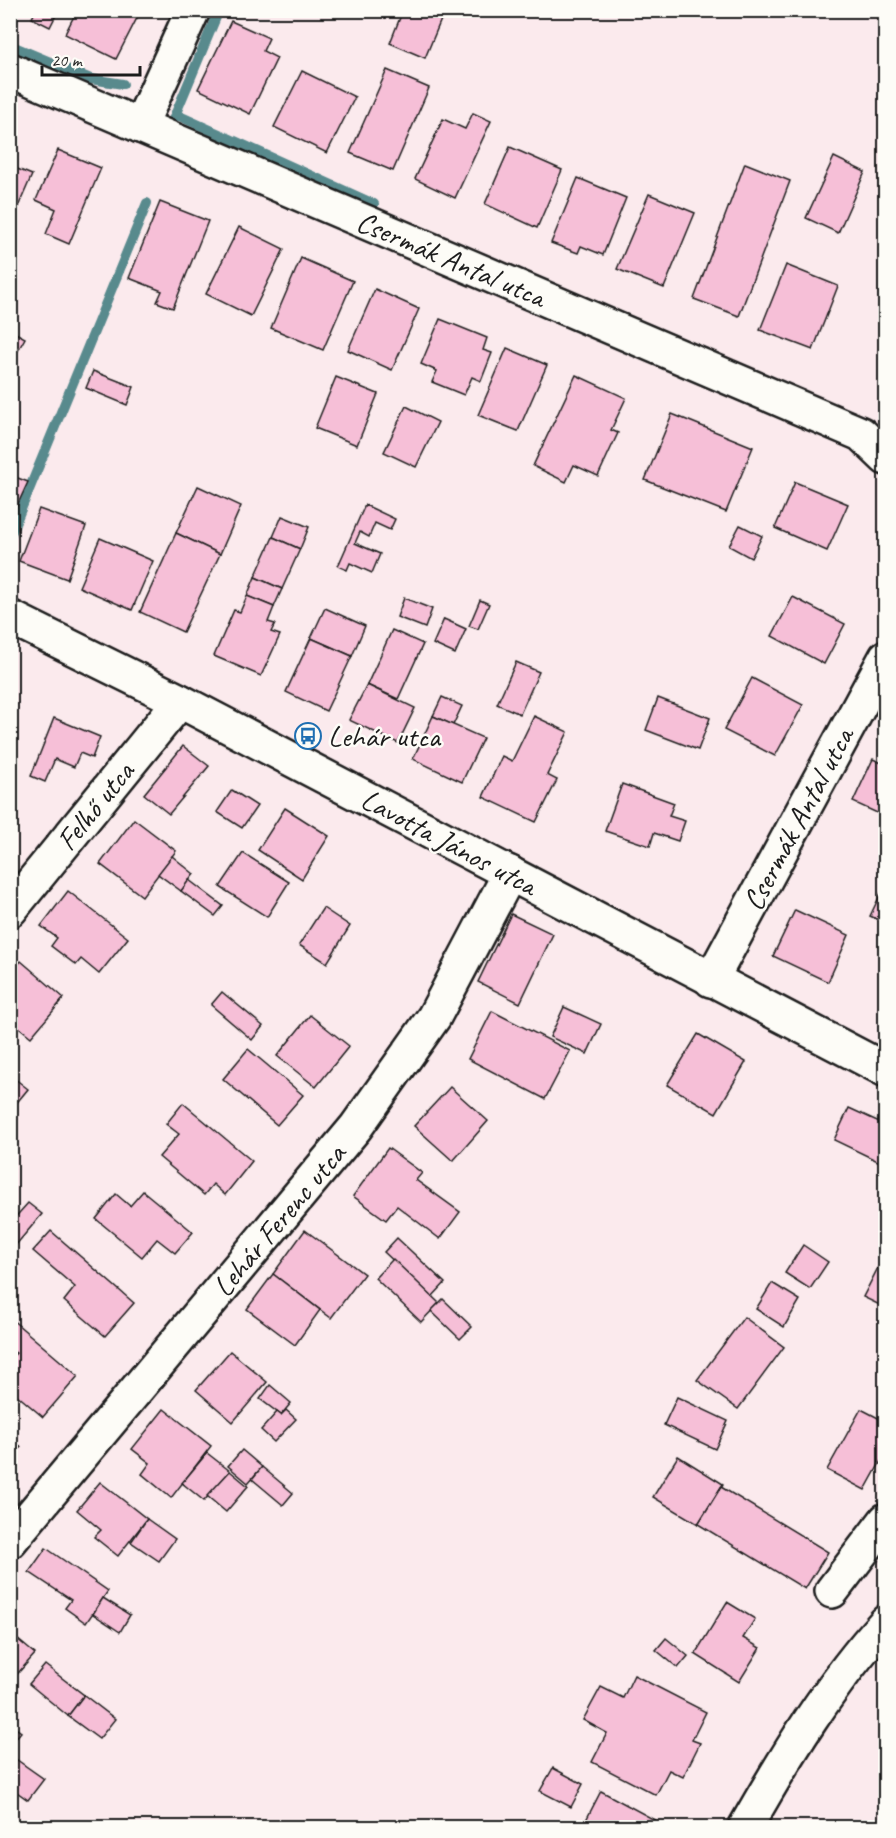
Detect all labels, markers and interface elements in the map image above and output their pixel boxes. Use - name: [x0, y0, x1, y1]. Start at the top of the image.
- scale bar: [42, 39, 140, 77]
- text: 20 m: [51, 49, 84, 71]
- street label: Csermák Antal utca: [351, 202, 554, 317]
- place label: Lehár utca: [328, 717, 442, 755]
- street label: Csermák Antal utca: [734, 719, 863, 917]
- bus stop icon: Lehár utca: [293, 721, 323, 751]
- street label: Felhő utca: [48, 752, 144, 858]
- street label: Lavotta János utca: [355, 780, 546, 905]
- street label: Lehár Ferenc utca: [204, 1134, 355, 1304]

